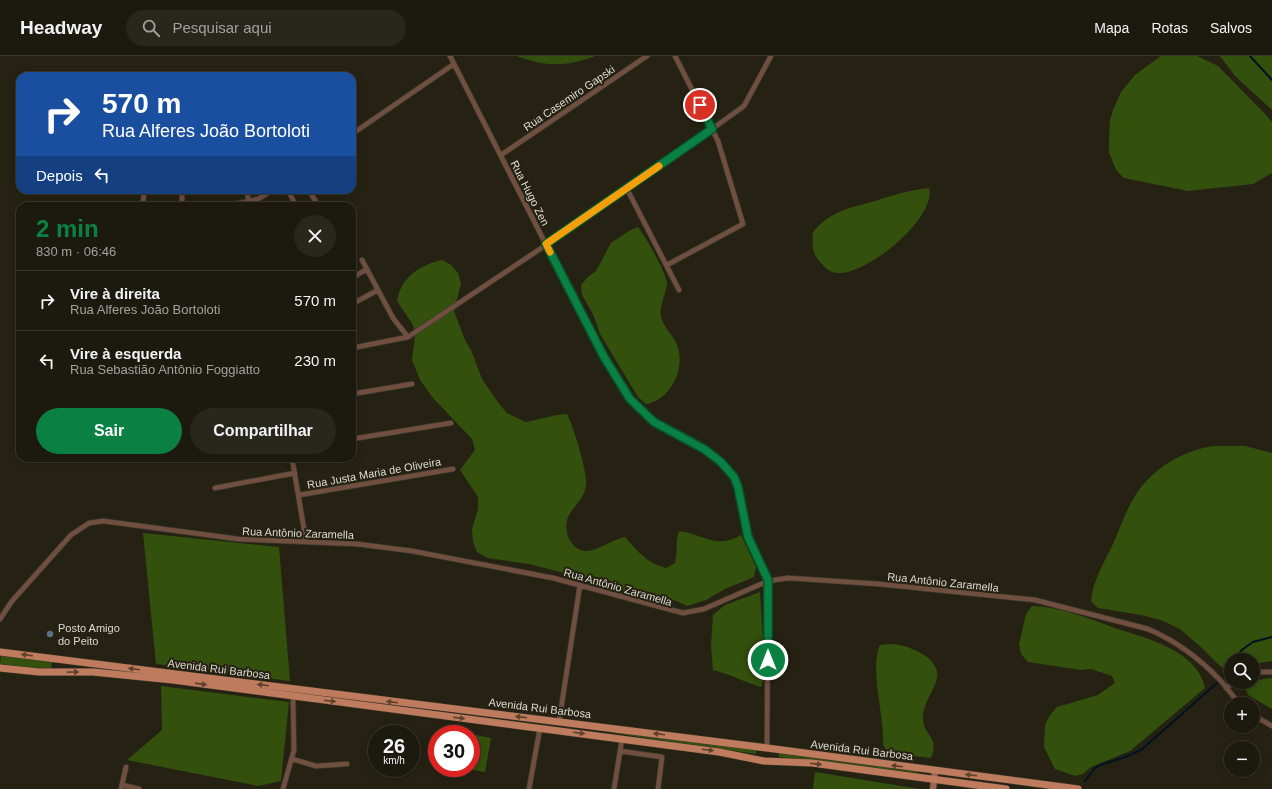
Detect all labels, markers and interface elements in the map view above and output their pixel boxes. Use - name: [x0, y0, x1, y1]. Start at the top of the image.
- search box: [126, 10, 406, 46]
- text: Headway: [20, 17, 102, 38]
- icon: search: [140, 17, 162, 39]
- text: Pesquisar aqui: [172, 19, 272, 36]
- text: Mapa: [1094, 20, 1129, 36]
- text: Rotas: [1151, 20, 1188, 36]
- text: Salvos: [1210, 20, 1252, 36]
- street label: Rua Casemiro Gapski: [521, 63, 617, 133]
- icon: right: [36, 88, 88, 140]
- text: 570 m: [102, 88, 181, 119]
- pin: [683, 88, 717, 122]
- icon: arrive: [689, 94, 711, 116]
- text: Rua Alferes João Bortoloti: [102, 121, 310, 141]
- street label: Rua Hugo Zen: [508, 158, 552, 228]
- icon: left: [91, 164, 113, 186]
- text: Depois: [36, 167, 83, 184]
- text: 2 min: [36, 215, 99, 242]
- button: close: [294, 215, 336, 257]
- text: 830 m · 06:46: [36, 244, 116, 259]
- text: Vire à direita: [70, 285, 160, 302]
- icon: right: [36, 290, 58, 312]
- text: 570 m: [294, 292, 336, 309]
- text: Rua Alferes João Bortoloti: [70, 302, 220, 317]
- text: Vire à esquerda: [70, 345, 181, 362]
- icon: left: [36, 350, 58, 372]
- text: 230 m: [294, 352, 336, 369]
- text: Rua Sebastião Antônio Foggiatto: [70, 362, 260, 377]
- button: Sair: [36, 408, 182, 454]
- button: Compartilhar: [190, 408, 336, 454]
- street label: Rua Justa Maria de Oliveira: [306, 455, 443, 491]
- street label: Rua Antônio Zaramella: [242, 525, 355, 541]
- street label: Rua Antônio Zaramella: [563, 566, 674, 608]
- street label: Rua Antônio Zaramella: [887, 570, 1000, 594]
- place label: Posto Amigo do Peito: [58, 622, 120, 647]
- marker: Posto Amigo do Peito: [45, 629, 55, 639]
- position arrow: [747, 639, 789, 681]
- one-way arrow: [21, 652, 33, 659]
- map controls: [1224, 653, 1260, 777]
- button: search: [1224, 653, 1260, 689]
- street label: Avenida Rui Barbosa: [167, 657, 272, 681]
- one-way arrow: [128, 666, 140, 672]
- one-way arrow: [67, 669, 80, 675]
- one-way arrow: [195, 681, 207, 687]
- one-way arrow: [257, 682, 269, 688]
- street label: Avenida Rui Barbosa: [488, 696, 593, 720]
- button: +: [1224, 697, 1260, 733]
- one-way arrow: [324, 698, 336, 705]
- one-way arrow: [386, 698, 398, 705]
- one-way arrow: [515, 714, 527, 720]
- one-way arrow: [453, 715, 465, 721]
- speed limit sign: 30: [428, 725, 480, 777]
- one-way arrow: [573, 730, 585, 737]
- one-way arrow: [653, 731, 665, 737]
- text: 26: [383, 735, 405, 757]
- street label: Avenida Rui Barbosa: [810, 738, 915, 762]
- button: −: [1224, 741, 1260, 777]
- one-way arrow: [702, 747, 714, 753]
- text: km/h: [383, 755, 405, 766]
- one-way arrow: [810, 761, 822, 767]
- one-way arrow: [891, 763, 903, 769]
- one-way arrow: [965, 772, 977, 778]

